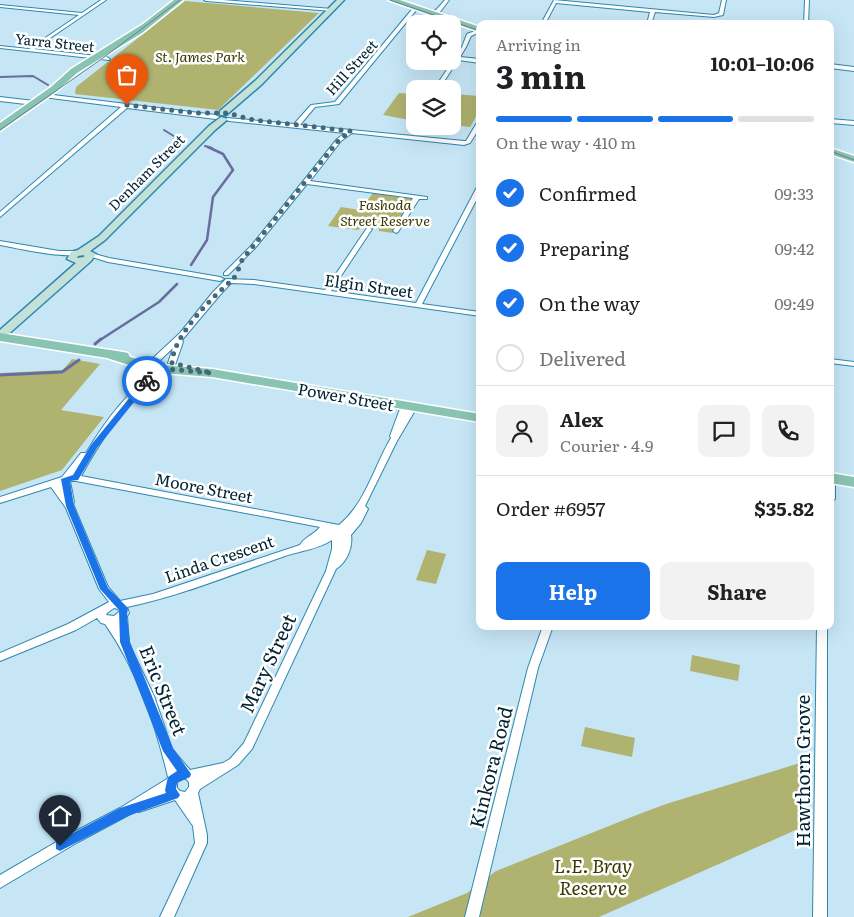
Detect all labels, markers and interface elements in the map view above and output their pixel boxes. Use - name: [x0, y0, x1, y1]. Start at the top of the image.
- map controls: [406, 15, 461, 135]
- button: locate: [406, 15, 461, 70]
- street label: Yarra Street: [14, 28, 96, 56]
- text: Arriving in: [496, 32, 581, 56]
- street label: Hill Street: [321, 35, 382, 99]
- park label: St. James Park: [155, 46, 245, 66]
- text: 10:01–10:06: [710, 49, 814, 77]
- text: 3 min: [496, 51, 586, 99]
- pin: [106, 54, 148, 105]
- icon: bag: [113, 61, 141, 89]
- button: layers: [406, 80, 461, 135]
- street label: Denham Street: [103, 129, 189, 215]
- text: On the way · 410 m: [496, 130, 636, 154]
- icon: check: [496, 179, 524, 207]
- text: Confirmed: [539, 179, 637, 207]
- text: 09:33: [774, 181, 814, 205]
- park label: Fashoda Street Reserve: [340, 194, 430, 230]
- icon: check: [496, 234, 524, 262]
- text: Preparing: [539, 234, 629, 262]
- text: 09:42: [774, 236, 814, 260]
- street label: Elgin Street: [323, 267, 415, 303]
- icon: check: [496, 289, 524, 317]
- text: On the way: [539, 289, 640, 317]
- text: 09:49: [774, 291, 814, 315]
- text: Delivered: [539, 344, 626, 372]
- courier: [122, 356, 172, 406]
- icon: bike: [133, 367, 161, 395]
- street label: Power Street: [296, 376, 396, 416]
- button: person: [496, 405, 548, 457]
- text: Alex: [560, 405, 603, 433]
- button: chat: [698, 405, 750, 457]
- button: phone: [762, 405, 814, 457]
- text: Courier · 4.9: [560, 433, 653, 457]
- street label: Moore Street: [153, 466, 255, 508]
- text: Order #6957: [496, 494, 605, 522]
- text: $35.82: [754, 494, 814, 522]
- street label: Linda Crescent: [161, 528, 277, 588]
- button: Help: [496, 562, 650, 620]
- button: Share: [660, 562, 814, 620]
- street label: Mary Street: [232, 608, 302, 717]
- street label: Eric Street: [133, 641, 195, 740]
- street label: Hawthorn Grove: [788, 694, 816, 847]
- street label: Kinkora Road: [461, 703, 519, 831]
- pin: [39, 795, 81, 846]
- icon: home: [46, 802, 74, 830]
- park label: L.E. Bray Reserve: [554, 851, 632, 901]

